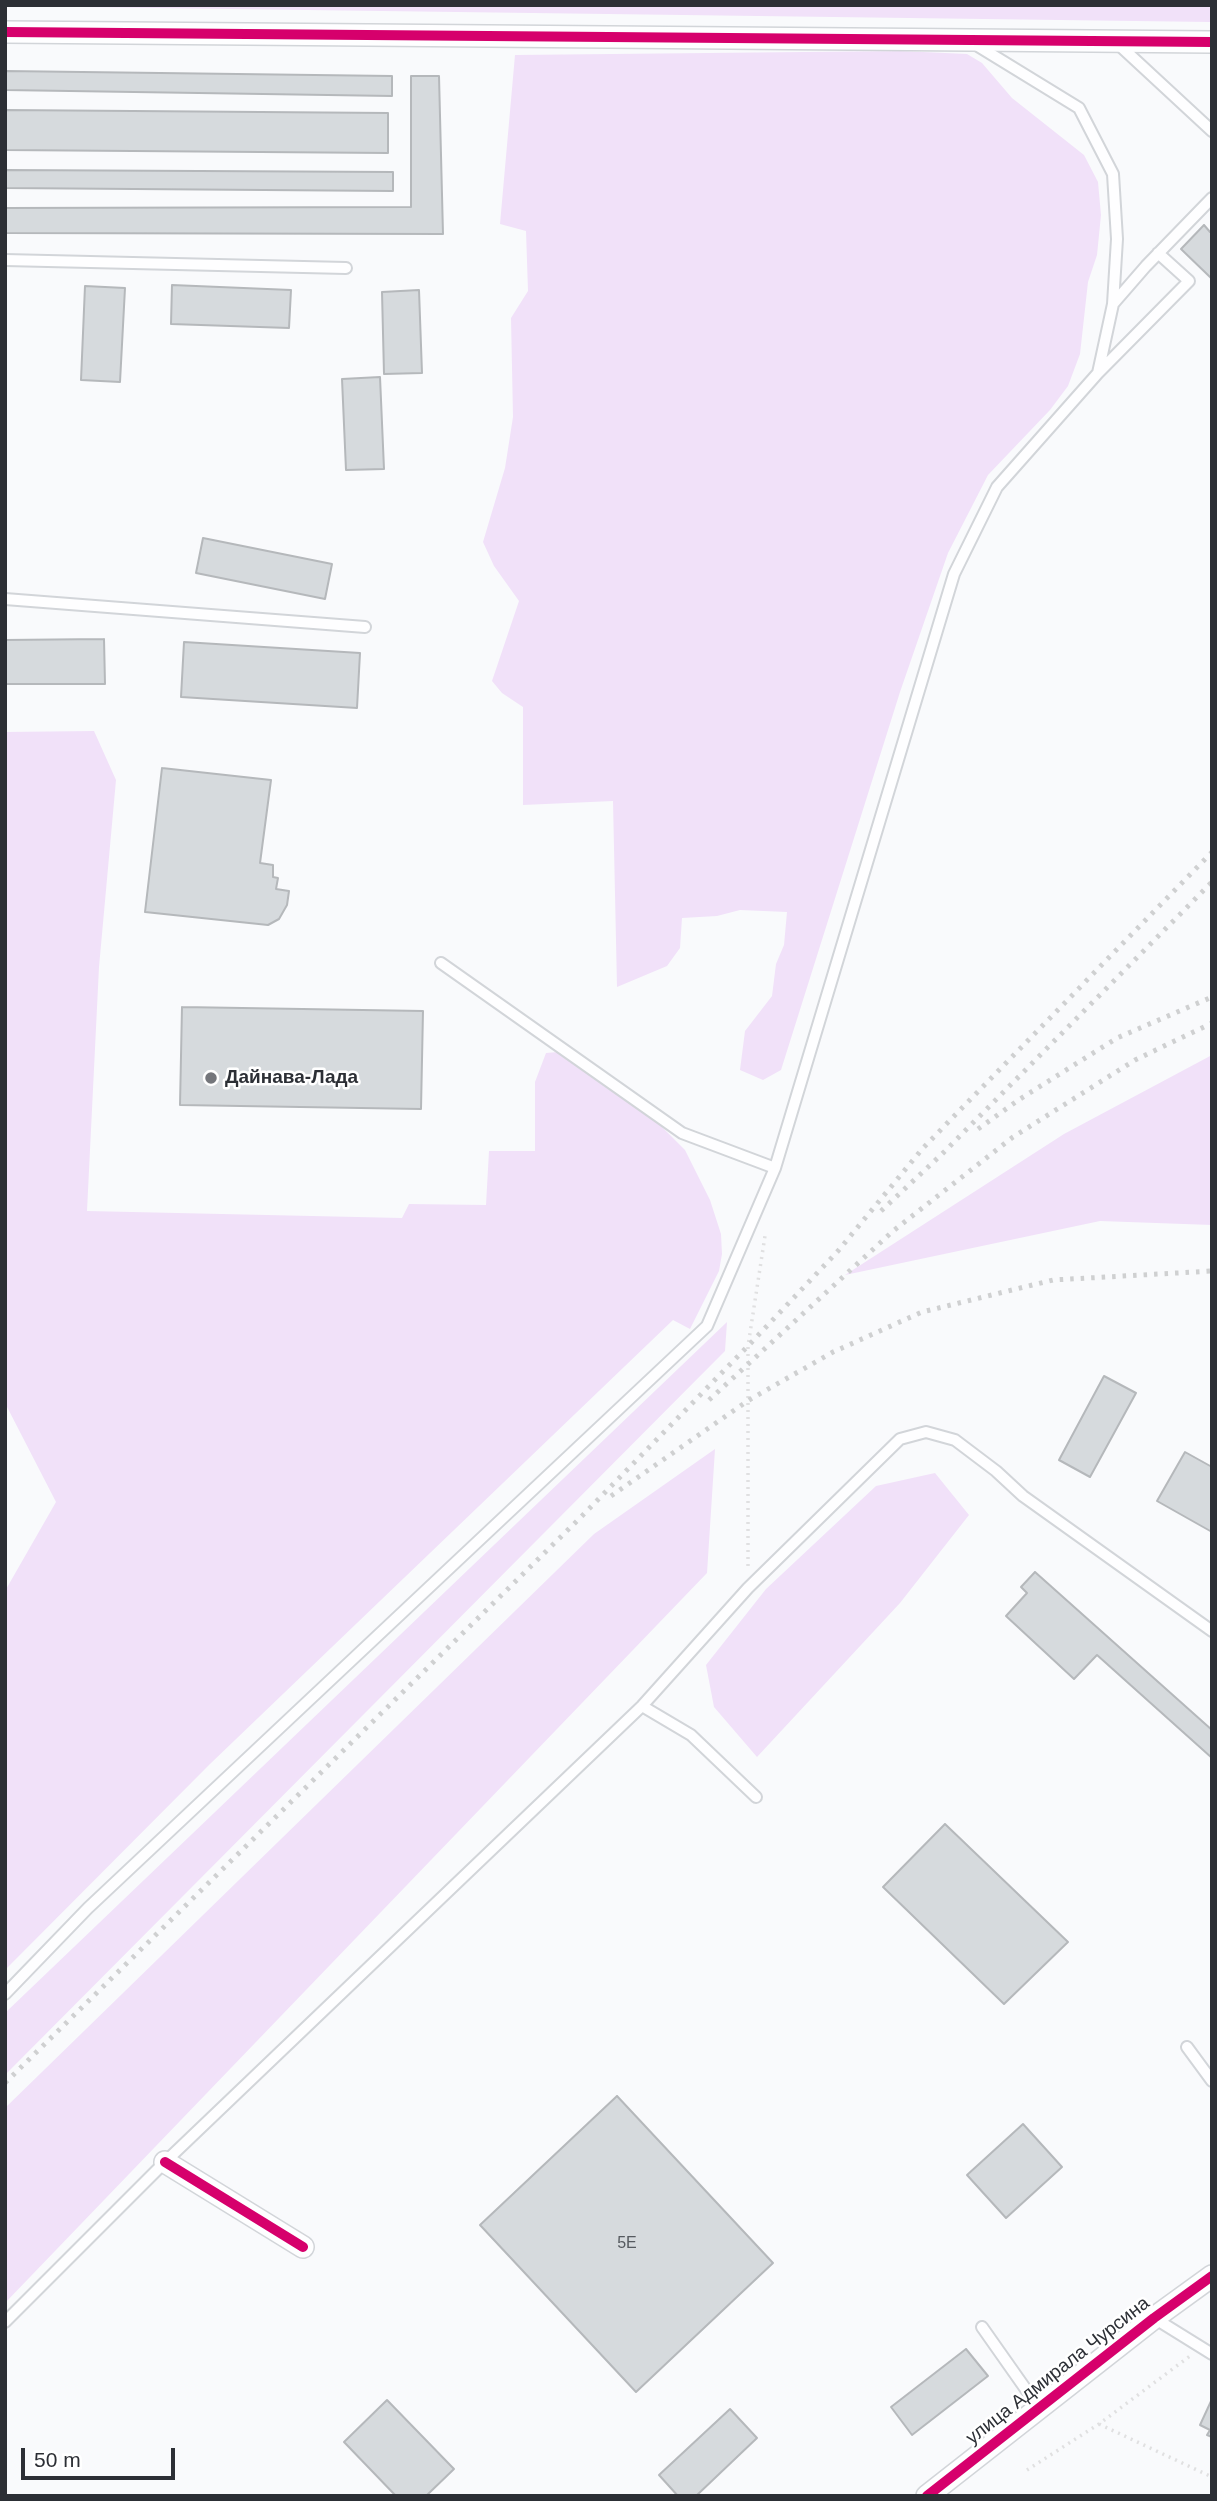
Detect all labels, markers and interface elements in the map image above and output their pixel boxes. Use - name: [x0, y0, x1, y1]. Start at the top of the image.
- place label: Дайнава-Лада: [225, 1067, 358, 1089]
- marker: Дайнава-Лада: [203, 1070, 219, 1086]
- house number: 5Е: [617, 2234, 637, 2254]
- street label: улица Адмирала Чурсина: [962, 2292, 1154, 2450]
- scale bar: [24, 2434, 178, 2478]
- text: 50 m: [34, 2448, 81, 2471]

